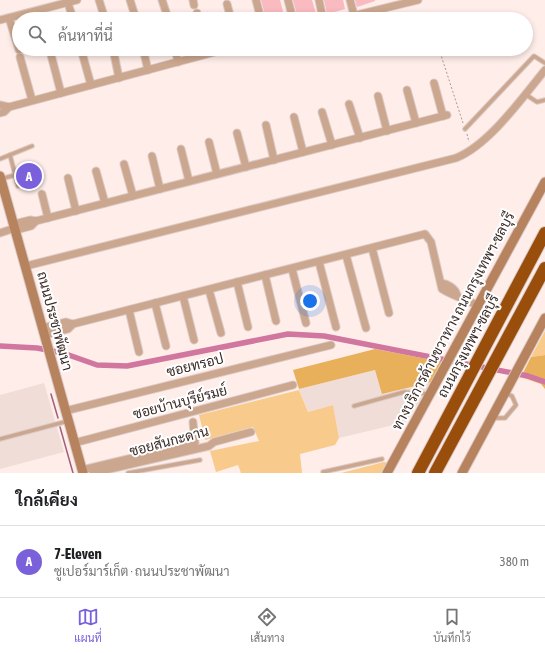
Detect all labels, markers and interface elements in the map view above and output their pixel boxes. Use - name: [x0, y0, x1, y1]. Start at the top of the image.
- search box: [12, 12, 533, 56]
- icon: search: [26, 23, 48, 45]
- text: ค้นหาที่นี่: [58, 27, 113, 44]
- pin: A: [16, 161, 42, 191]
- street label: ทางบริการด้านขวาทาง ถนนกรุงเทพฯ-ชลบุรี: [388, 209, 518, 433]
- street label: ถนนประชาพัฒนา: [34, 270, 76, 372]
- your location: [300, 291, 320, 311]
- street label: ถนนกรุงเทพฯ-ชลบุรี: [434, 292, 502, 400]
- street label: ซอยทรอป: [165, 350, 225, 380]
- street label: ซอยบ้านบุรีย์รมย์: [131, 381, 229, 424]
- street label: ซอยสันกะดาน: [128, 423, 210, 459]
- text: ใกล้เคียง: [16, 490, 78, 510]
- text: 7-Eleven: [54, 545, 102, 562]
- text: A: [26, 554, 32, 569]
- text: 380 m: [500, 554, 529, 569]
- text: ซูเปอร์มาร์เก็ต · ถนนประชาพัฒนา: [54, 564, 230, 579]
- tab: แผนที่: [74, 606, 102, 645]
- tab: เส้นทาง: [250, 606, 285, 645]
- tab: บันทึกไว้: [433, 606, 471, 645]

